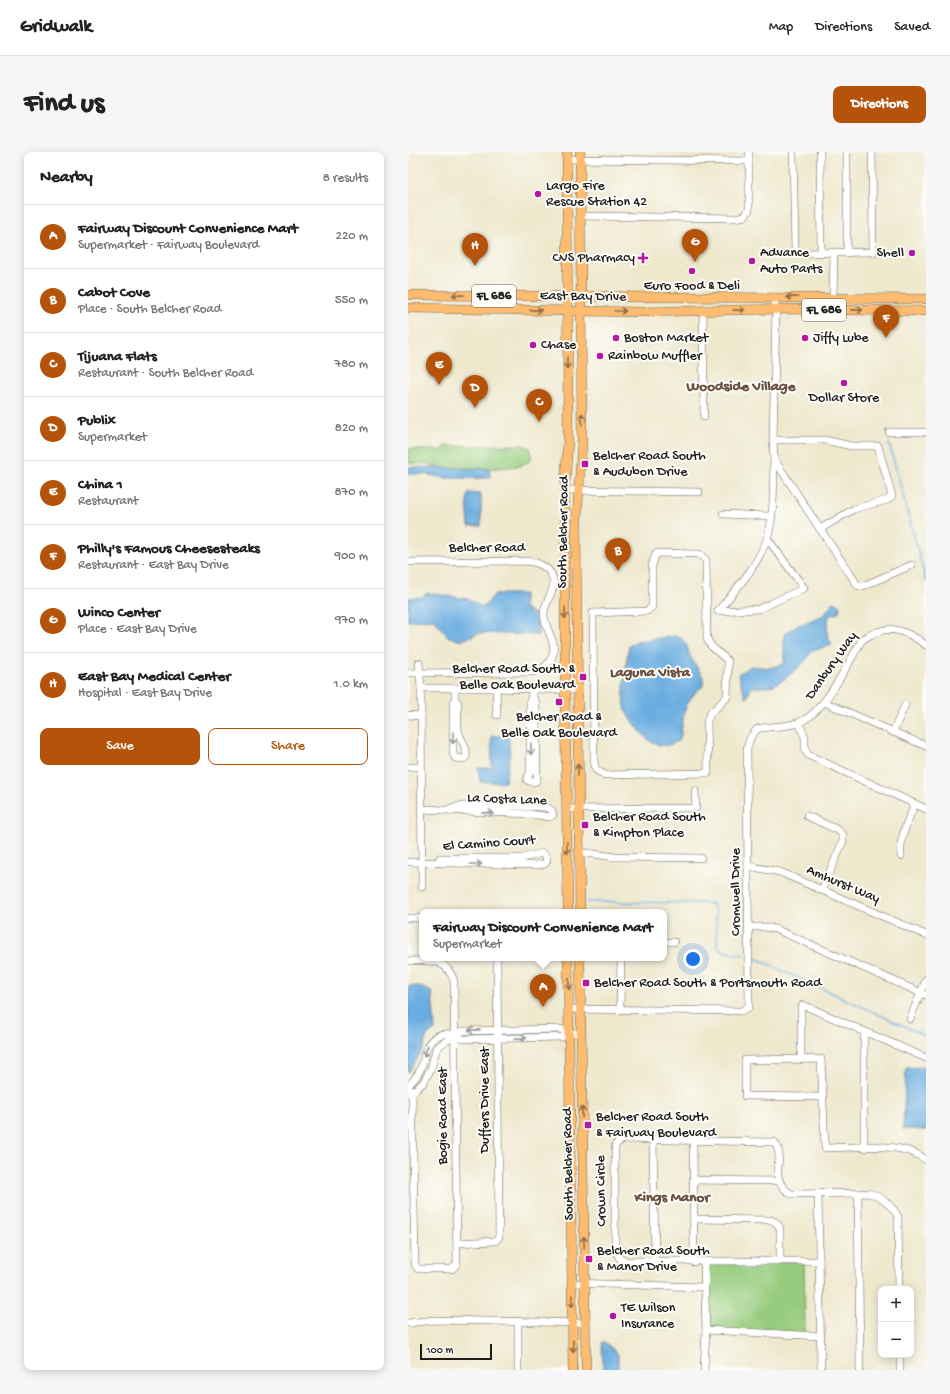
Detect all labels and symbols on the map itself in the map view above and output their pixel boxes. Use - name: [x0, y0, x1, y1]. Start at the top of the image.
- place label: Largo Fire Rescue Station 42: [546, 178, 647, 211]
- marker: Largo Fire Rescue Station 42: [533, 189, 543, 199]
- pin: G: [682, 229, 708, 262]
- pin: H: [462, 233, 488, 266]
- place label: Advance Auto Parts: [760, 245, 823, 278]
- place label: Shell: [877, 245, 904, 262]
- marker: Shell: [907, 248, 917, 258]
- place label: CVS Pharmacy: [552, 250, 635, 267]
- marker: CVS Pharmacy: [638, 253, 648, 263]
- marker: Advance Auto Parts: [747, 256, 757, 266]
- marker: Euro Food & Deli: [687, 266, 697, 276]
- place label: Euro Food & Deli: [644, 278, 740, 295]
- road number: FL 686: [472, 285, 516, 307]
- street label: East Bay Drive: [540, 288, 627, 306]
- one-way arrow: [452, 291, 465, 299]
- one-way arrow: [786, 293, 799, 301]
- road number: FL 686: [802, 299, 846, 321]
- pin: F: [873, 305, 899, 338]
- one-way arrow: [732, 306, 745, 313]
- one-way arrow: [850, 306, 863, 314]
- one-way arrow: [529, 307, 542, 314]
- one-way arrow: [613, 307, 626, 315]
- place label: Boston Market: [623, 330, 709, 347]
- place label: Jiffy Lube: [813, 330, 869, 347]
- marker: Boston Market: [611, 333, 621, 343]
- marker: Jiffy Lube: [800, 333, 810, 343]
- place label: Chase: [541, 337, 577, 354]
- marker: Chase: [528, 340, 538, 350]
- place label: Rainbow Muffler: [608, 348, 703, 365]
- marker: Rainbow Muffler: [595, 351, 605, 361]
- pin: E: [426, 352, 452, 385]
- one-way arrow: [563, 356, 571, 369]
- pin: D: [462, 375, 488, 408]
- district label: Woodside Village: [686, 378, 797, 396]
- marker: Dollar Store: [839, 378, 849, 388]
- pin: C: [526, 389, 552, 422]
- place label: Dollar Store: [808, 390, 880, 407]
- one-way arrow: [578, 413, 586, 426]
- place label: Belcher Road South & Audubon Drive: [592, 448, 706, 481]
- marker: Belcher Road South & Audubon Drive: [580, 459, 590, 469]
- street label: South Belcher Road: [555, 474, 574, 588]
- pin: B: [605, 538, 631, 571]
- street label: Belcher Road: [448, 540, 527, 557]
- one-way arrow: [561, 606, 569, 619]
- street label: Danbury Way: [802, 629, 862, 704]
- place label: Belcher Road South & Belle Oak Boulevard: [452, 661, 577, 694]
- district label: Laguna Vista: [610, 664, 691, 682]
- marker: Belcher Road South & Belle Oak Boulevard: [578, 672, 588, 682]
- marker: Belcher Road & Belle Oak Boulevard: [554, 697, 564, 707]
- place label: Belcher Road & Belle Oak Boulevard: [500, 709, 618, 742]
- one-way arrow: [449, 731, 457, 744]
- one-way arrow: [527, 742, 534, 755]
- one-way arrow: [574, 764, 582, 777]
- street label: La Costa Lane: [467, 790, 548, 810]
- one-way arrow: [481, 809, 494, 816]
- place label: Belcher Road South & Kimpton Place: [592, 809, 706, 842]
- marker: Belcher Road South & Kimpton Place: [580, 820, 590, 830]
- street label: El Camino Court: [442, 832, 537, 856]
- one-way arrow: [563, 841, 571, 854]
- street label: Cromwell Drive: [728, 847, 745, 936]
- one-way arrow: [469, 860, 482, 868]
- street label: Amhurst Way: [804, 862, 882, 908]
- your location: [683, 949, 703, 969]
- pin: A: [530, 974, 556, 1007]
- place label: Belcher Road South & Portsmouth Road: [593, 975, 823, 992]
- one-way arrow: [565, 977, 573, 990]
- marker: Belcher Road South & Portsmouth Road: [581, 978, 591, 988]
- one-way arrow: [468, 1026, 481, 1034]
- one-way arrow: [514, 1035, 527, 1042]
- one-way arrow: [422, 1044, 430, 1056]
- street label: Duffers Drive East: [477, 1046, 494, 1154]
- street label: Bogie Road East: [435, 1066, 452, 1166]
- street label: South Belcher Road: [559, 1106, 578, 1220]
- one-way arrow: [578, 1106, 586, 1119]
- place label: Belcher Road South & Fairway Boulevard: [595, 1109, 718, 1142]
- marker: Belcher Road South & Fairway Boulevard: [583, 1120, 593, 1130]
- street label: Crown Circle: [593, 1154, 611, 1227]
- district label: Kings Manor: [633, 1189, 711, 1207]
- one-way arrow: [580, 1236, 588, 1249]
- place label: Belcher Road South & Manor Drive: [596, 1243, 710, 1276]
- marker: Belcher Road South & Manor Drive: [584, 1254, 594, 1264]
- one-way arrow: [568, 1294, 576, 1307]
- place label: TE Wilson Insurance: [620, 1300, 676, 1333]
- marker: TE Wilson Insurance: [608, 1311, 618, 1321]
- one-way arrow: [569, 1339, 577, 1352]
- scale bar: [420, 1342, 492, 1361]

